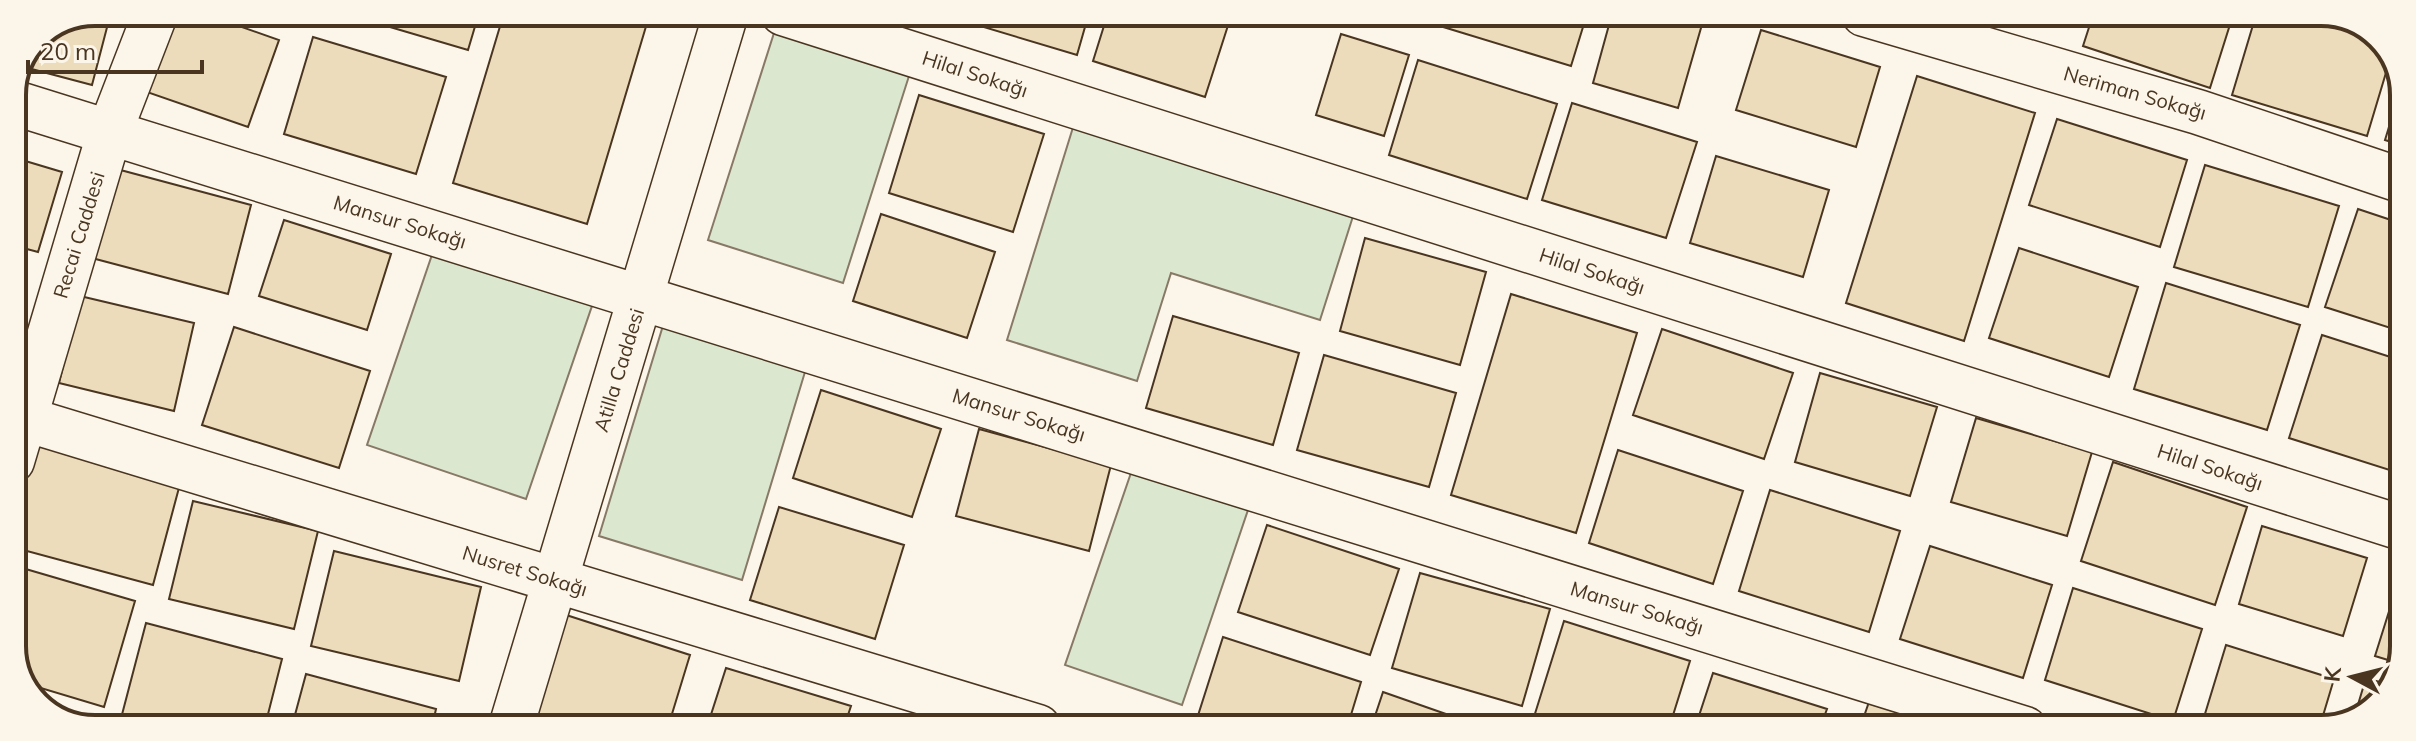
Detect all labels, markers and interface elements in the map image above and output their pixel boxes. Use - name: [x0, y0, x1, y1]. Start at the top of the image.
- scale bar: [28, 24, 202, 74]
- text: 20 m: [40, 36, 96, 66]
- street label: Hilal Sokağı: [919, 45, 1031, 102]
- street label: Neriman Sokağı: [2061, 60, 2209, 125]
- street label: Recai Caddesi: [47, 168, 110, 301]
- street label: Mansur Sokağı: [331, 189, 470, 254]
- street label: Hilal Sokağı: [1536, 242, 1648, 299]
- street label: Atilla Caddesi: [588, 305, 649, 435]
- street label: Mansur Sokağı: [950, 382, 1089, 447]
- street label: Hilal Sokağı: [2154, 438, 2266, 495]
- street label: Nusret Sokağı: [460, 540, 591, 601]
- street label: Mansur Sokağı: [1568, 575, 1707, 640]
- north arrow: [2312, 637, 2392, 717]
- text: K: [2317, 664, 2347, 684]

